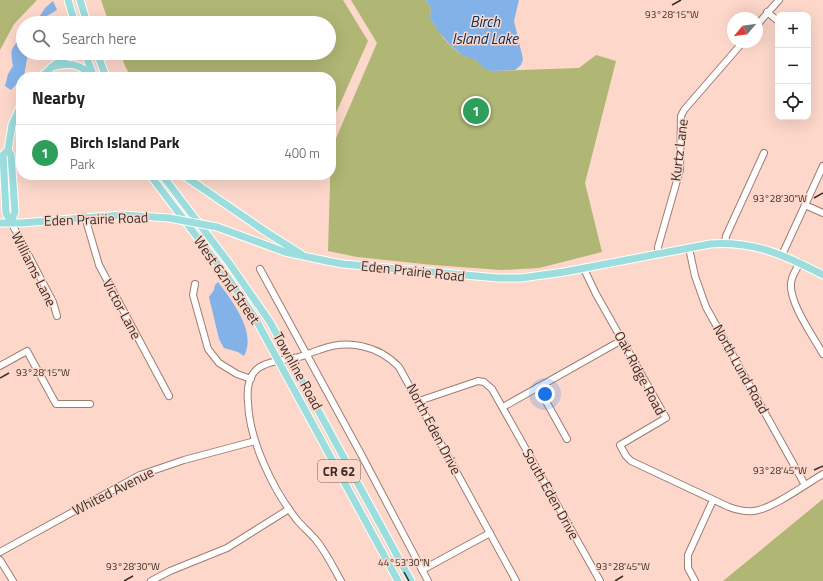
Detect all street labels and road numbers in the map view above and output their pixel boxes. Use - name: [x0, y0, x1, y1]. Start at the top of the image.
- street label: Kurtz Lane: [664, 118, 693, 182]
- street label: Eden Prairie Road: [43, 206, 148, 231]
- street label: Williams Lane: [7, 228, 62, 310]
- street label: West 62nd Street: [189, 231, 266, 328]
- street label: Eden Prairie Road: [360, 255, 466, 286]
- street label: Victor Lane: [98, 275, 147, 343]
- street label: North Lund Road: [708, 320, 775, 417]
- street label: Oak Ridge Road: [609, 327, 671, 419]
- street label: Townline Road: [268, 328, 328, 413]
- street label: North Eden Drive: [402, 379, 467, 478]
- street label: South Eden Drive: [518, 444, 585, 543]
- road number: CR 62: [318, 460, 360, 482]
- street label: Whited Avenue: [68, 461, 157, 520]

